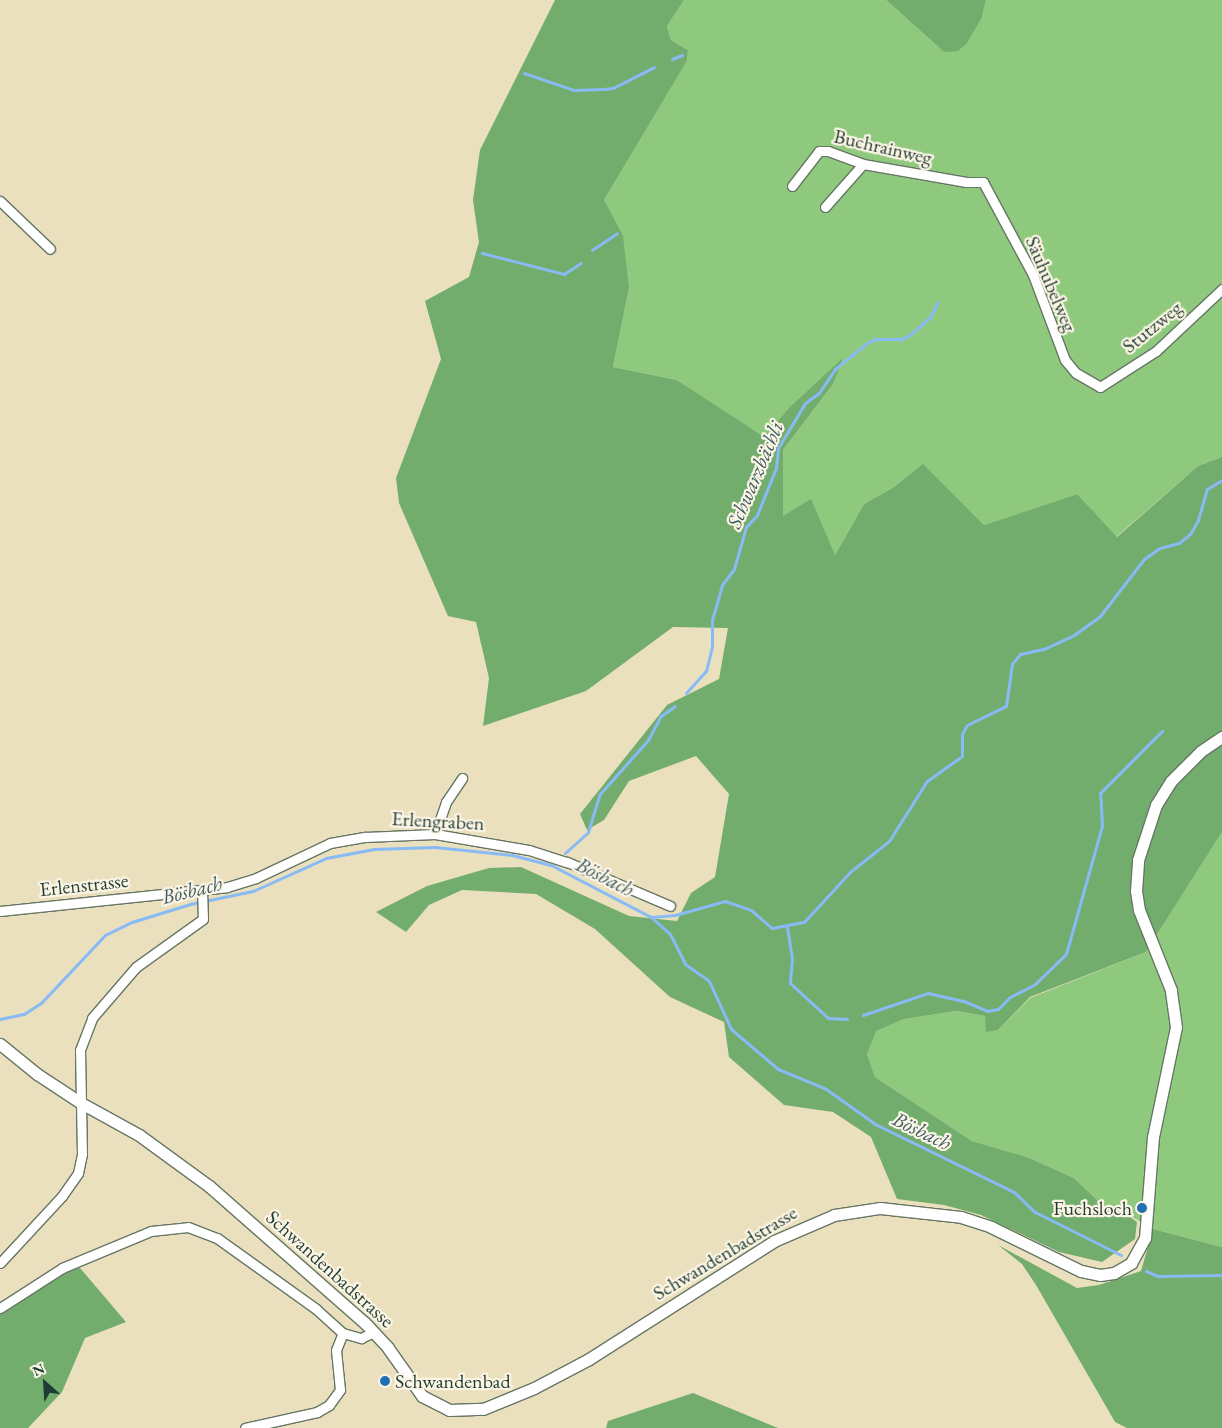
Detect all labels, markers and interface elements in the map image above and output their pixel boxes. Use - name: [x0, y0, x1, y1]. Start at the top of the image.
- street label: Buchrainweg: [832, 124, 934, 170]
- street label: Säuhubelweg: [1020, 233, 1082, 335]
- street label: Stutzweg: [1117, 296, 1187, 358]
- water label: Schwarzbächli: [721, 418, 789, 532]
- street label: Erlengraben: [391, 807, 485, 835]
- water label: Bösbach: [572, 852, 638, 902]
- street label: Erlenstrasse: [38, 868, 130, 902]
- water label: Bösbach: [159, 870, 225, 910]
- water label: Bösbach: [889, 1106, 955, 1156]
- place label: Fuchsloch: [1053, 1196, 1132, 1220]
- street label: Schwandenbadstrasse: [649, 1201, 801, 1305]
- marker: Fuchsloch: [1136, 1202, 1148, 1214]
- street label: Schwandenbadstrasse: [261, 1205, 399, 1333]
- north arrow: [20, 1358, 70, 1408]
- text: N: [29, 1359, 47, 1380]
- place label: Schwandenbad: [395, 1369, 511, 1393]
- marker: Schwandenbad: [379, 1375, 391, 1387]

